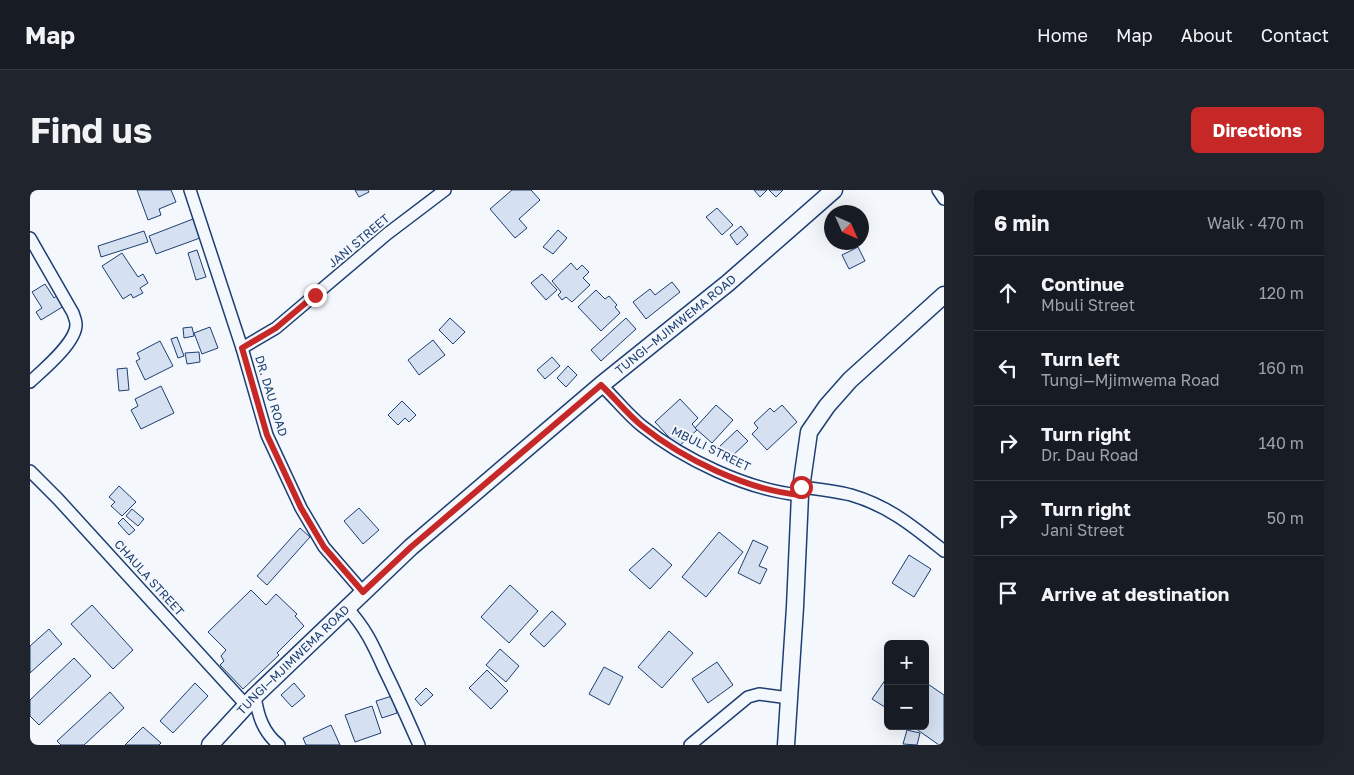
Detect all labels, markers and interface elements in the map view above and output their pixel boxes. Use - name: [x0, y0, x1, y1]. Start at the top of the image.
- text: Map: [25, 20, 75, 49]
- text: Home: [1037, 24, 1088, 46]
- text: Map: [1116, 24, 1153, 46]
- text: About: [1181, 24, 1233, 46]
- text: Contact: [1261, 24, 1329, 46]
- button: Directions: [1191, 107, 1324, 153]
- text: Find us: [30, 109, 152, 151]
- north arrow: [824, 205, 869, 250]
- street label: JANI STREET: [325, 210, 393, 271]
- text: 6 min: [994, 210, 1049, 236]
- text: Walk · 470 m: [1207, 213, 1304, 233]
- street label: TUNGI—MJIMWEMA ROAD: [612, 271, 739, 378]
- text: Continue: [1041, 272, 1124, 295]
- icon: ahead: [994, 279, 1022, 307]
- text: 120 m: [1259, 283, 1304, 303]
- route end: [304, 284, 327, 307]
- text: Mbuli Street: [1041, 295, 1135, 315]
- text: Turn left: [1041, 347, 1120, 370]
- street label: DR. DAU ROAD: [252, 353, 291, 438]
- icon: left: [994, 354, 1022, 382]
- text: 160 m: [1258, 358, 1304, 378]
- text: Tungi—Mjimwema Road: [1041, 370, 1220, 390]
- text: Turn right: [1041, 422, 1131, 445]
- street label: MBULI STREET: [669, 423, 754, 474]
- icon: right: [994, 429, 1022, 457]
- text: 140 m: [1258, 433, 1304, 453]
- text: Dr. Dau Road: [1041, 445, 1138, 465]
- route start: [790, 476, 813, 499]
- text: Turn right: [1041, 497, 1131, 520]
- icon: right: [994, 504, 1022, 532]
- text: 50 m: [1267, 508, 1304, 528]
- text: Jani Street: [1041, 520, 1124, 540]
- street label: CHAULA STREET: [111, 536, 188, 619]
- icon: arrive: [994, 579, 1022, 607]
- text: Arrive at destination: [1041, 582, 1229, 605]
- street label: TUNGI—MJIMWEMA ROAD: [234, 602, 352, 718]
- map controls: [884, 640, 929, 730]
- button: +: [884, 640, 929, 685]
- button: −: [884, 685, 929, 730]

